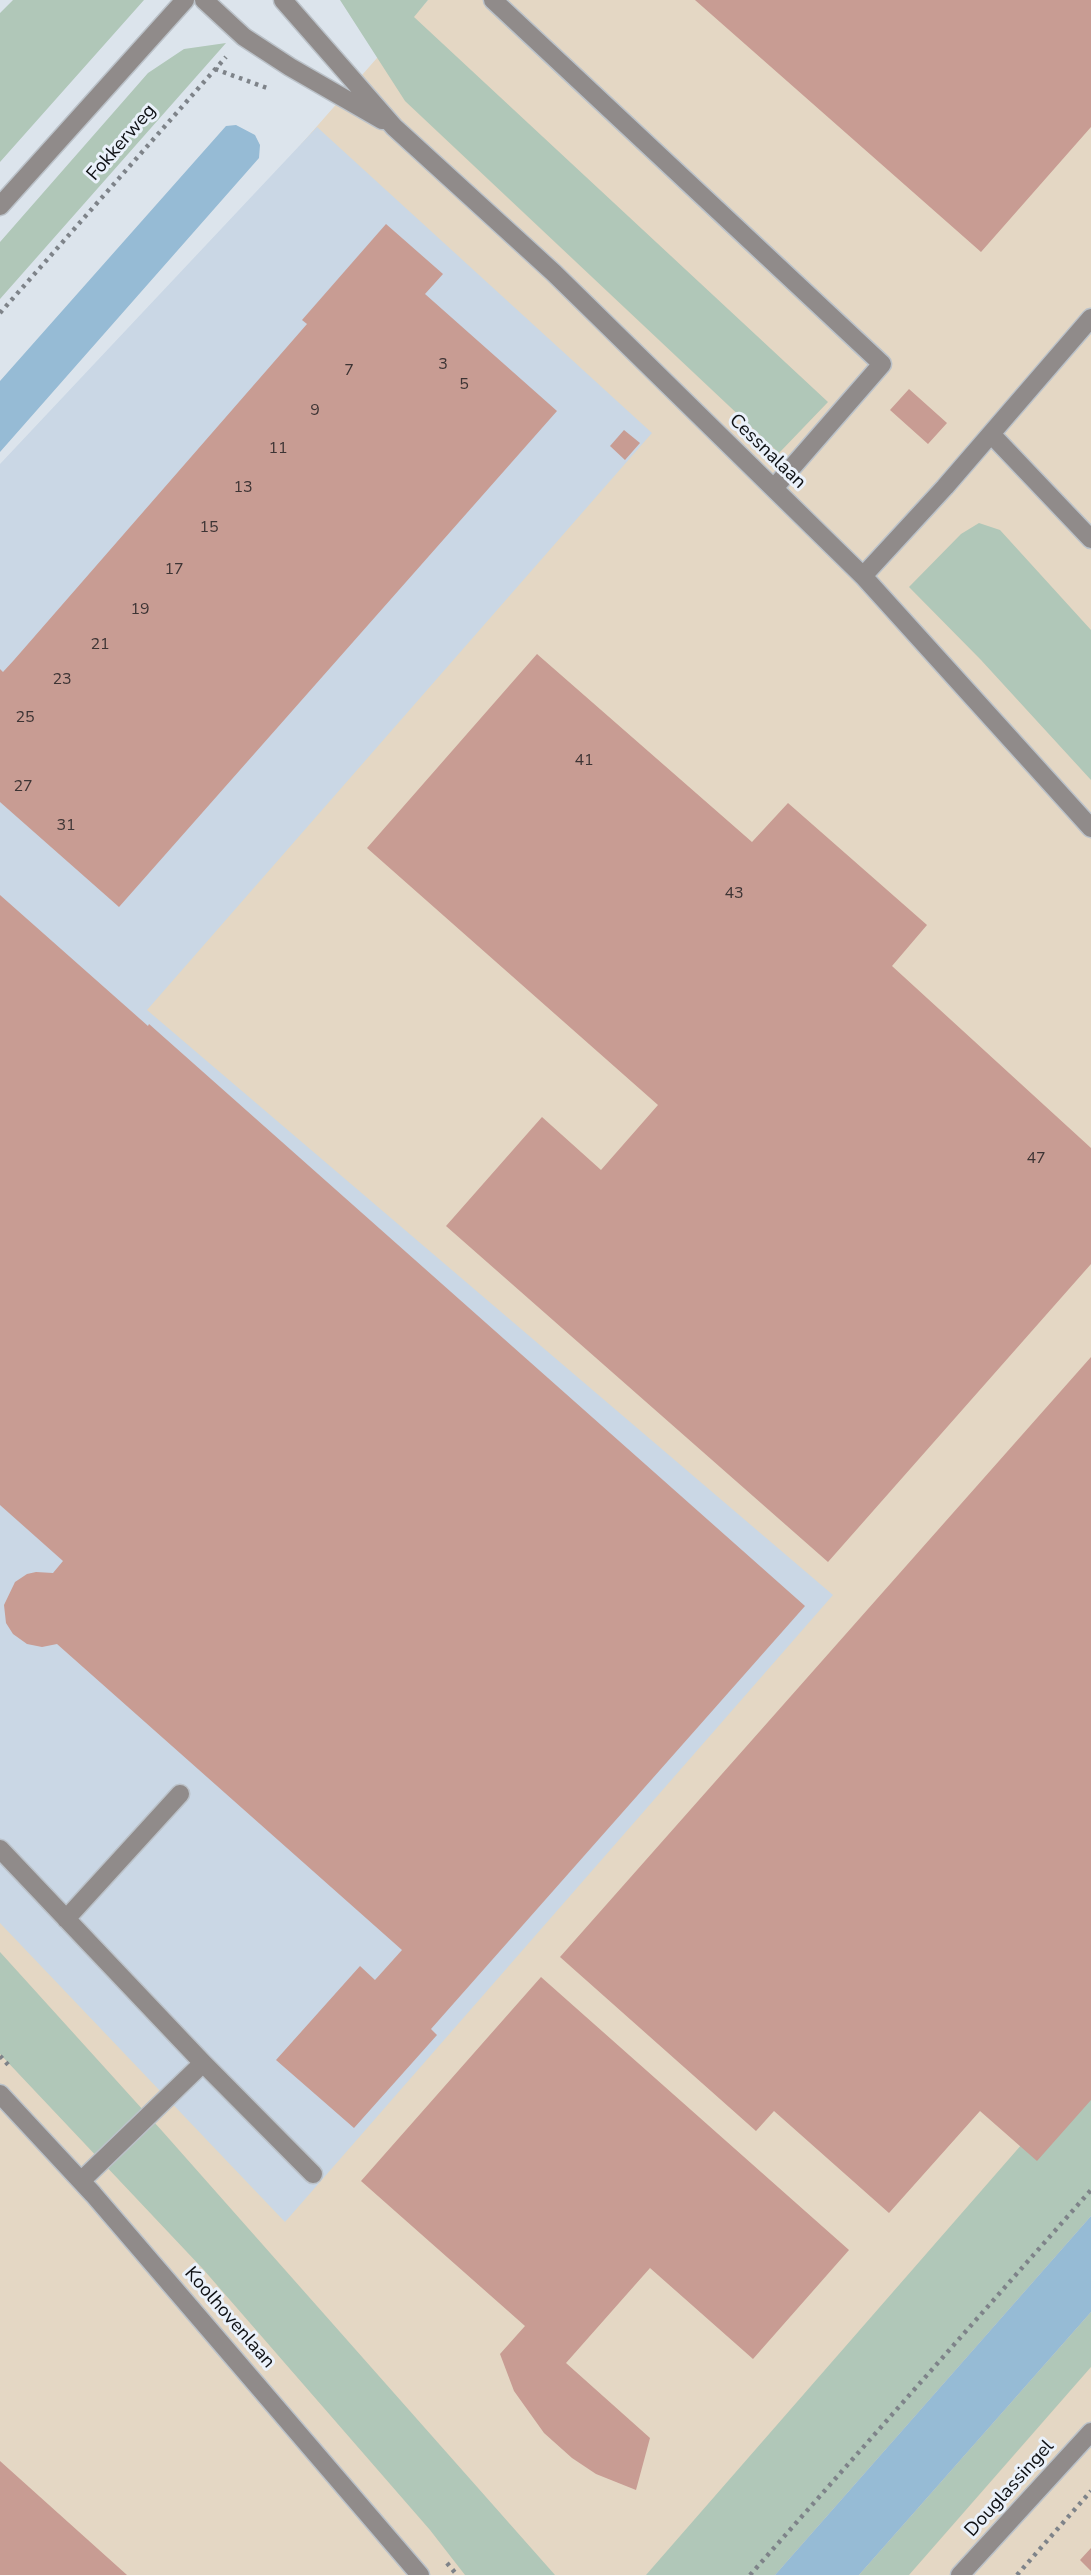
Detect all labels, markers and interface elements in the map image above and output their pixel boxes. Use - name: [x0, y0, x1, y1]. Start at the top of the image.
- street label: Fokkerweg: [83, 100, 161, 186]
- house number: 3: [438, 355, 448, 375]
- house number: 7: [344, 361, 354, 381]
- house number: 5: [459, 375, 469, 395]
- house number: 9: [310, 401, 320, 421]
- street label: Cessnalaan: [724, 410, 810, 494]
- house number: 11: [268, 439, 288, 459]
- house number: 13: [233, 478, 253, 498]
- house number: 15: [199, 518, 219, 538]
- house number: 17: [164, 560, 184, 580]
- house number: 19: [130, 600, 150, 620]
- house number: 21: [90, 635, 110, 655]
- house number: 23: [52, 670, 72, 690]
- house number: 25: [15, 708, 35, 728]
- house number: 41: [574, 751, 594, 771]
- house number: 27: [13, 777, 33, 797]
- house number: 31: [56, 816, 76, 836]
- house number: 43: [724, 884, 744, 904]
- house number: 47: [1026, 1149, 1046, 1169]
- street label: Koolhovenlaan: [179, 2263, 279, 2373]
- street label: Douglassingel: [961, 2436, 1059, 2542]

